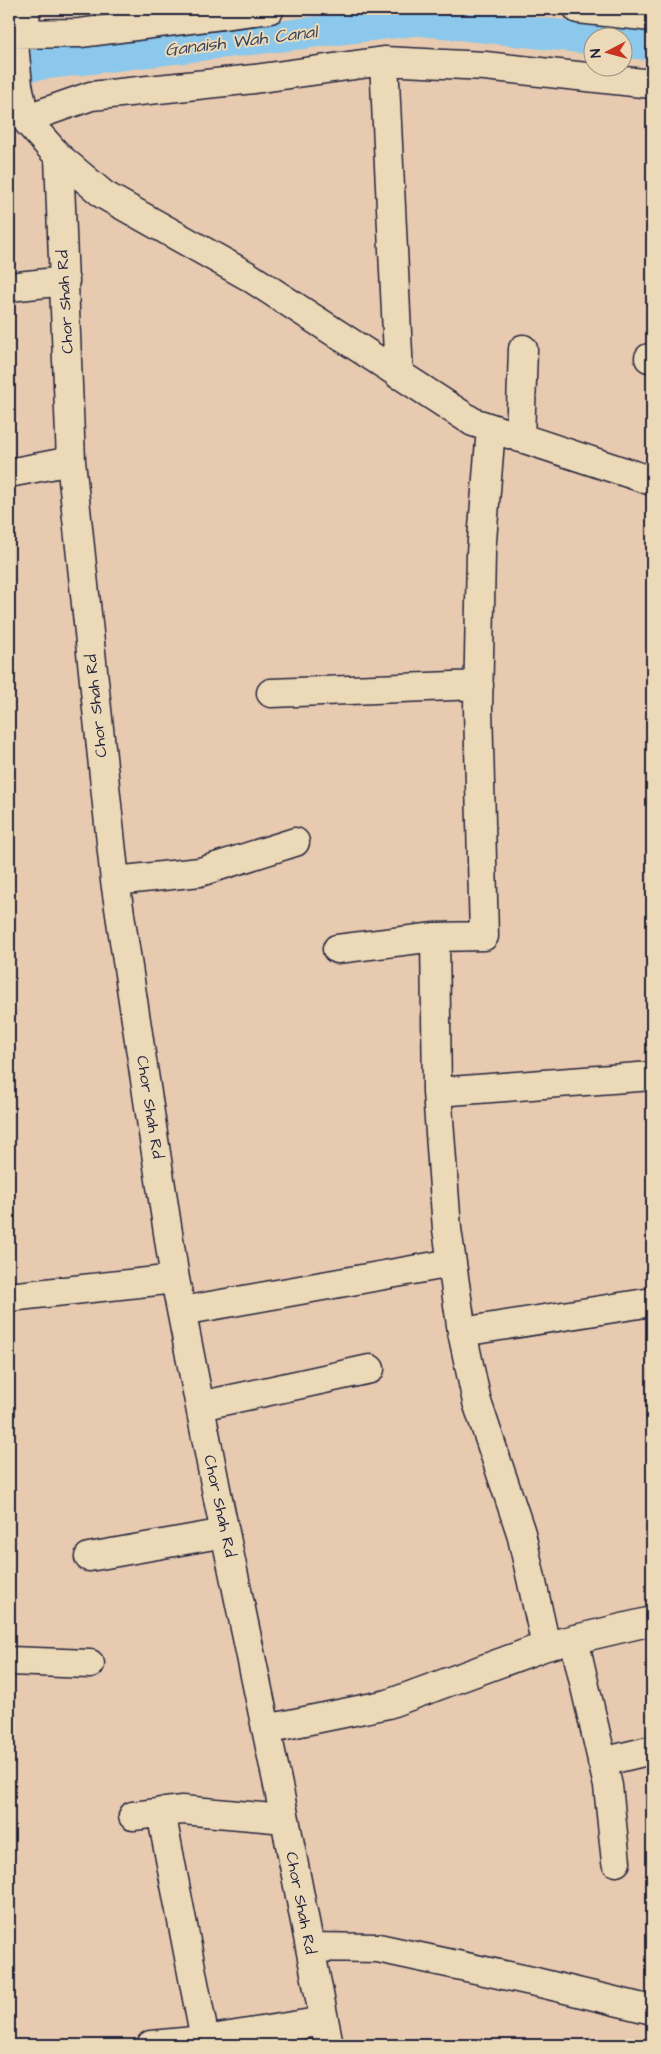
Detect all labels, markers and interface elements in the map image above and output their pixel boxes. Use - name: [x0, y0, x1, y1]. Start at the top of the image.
- water label: Ganaish Wah Canal: [164, 19, 320, 63]
- north arrow: [584, 28, 634, 78]
- text: N: [586, 48, 606, 59]
- street label: Chor Shah Rd: [51, 250, 79, 354]
- street label: Chor Shah Rd: [80, 653, 112, 759]
- street label: Chor Shah Rd: [131, 1054, 169, 1160]
- street label: Chor Shah Rd: [198, 1453, 242, 1559]
- street label: Chor Shah Rd: [280, 1850, 322, 1956]

